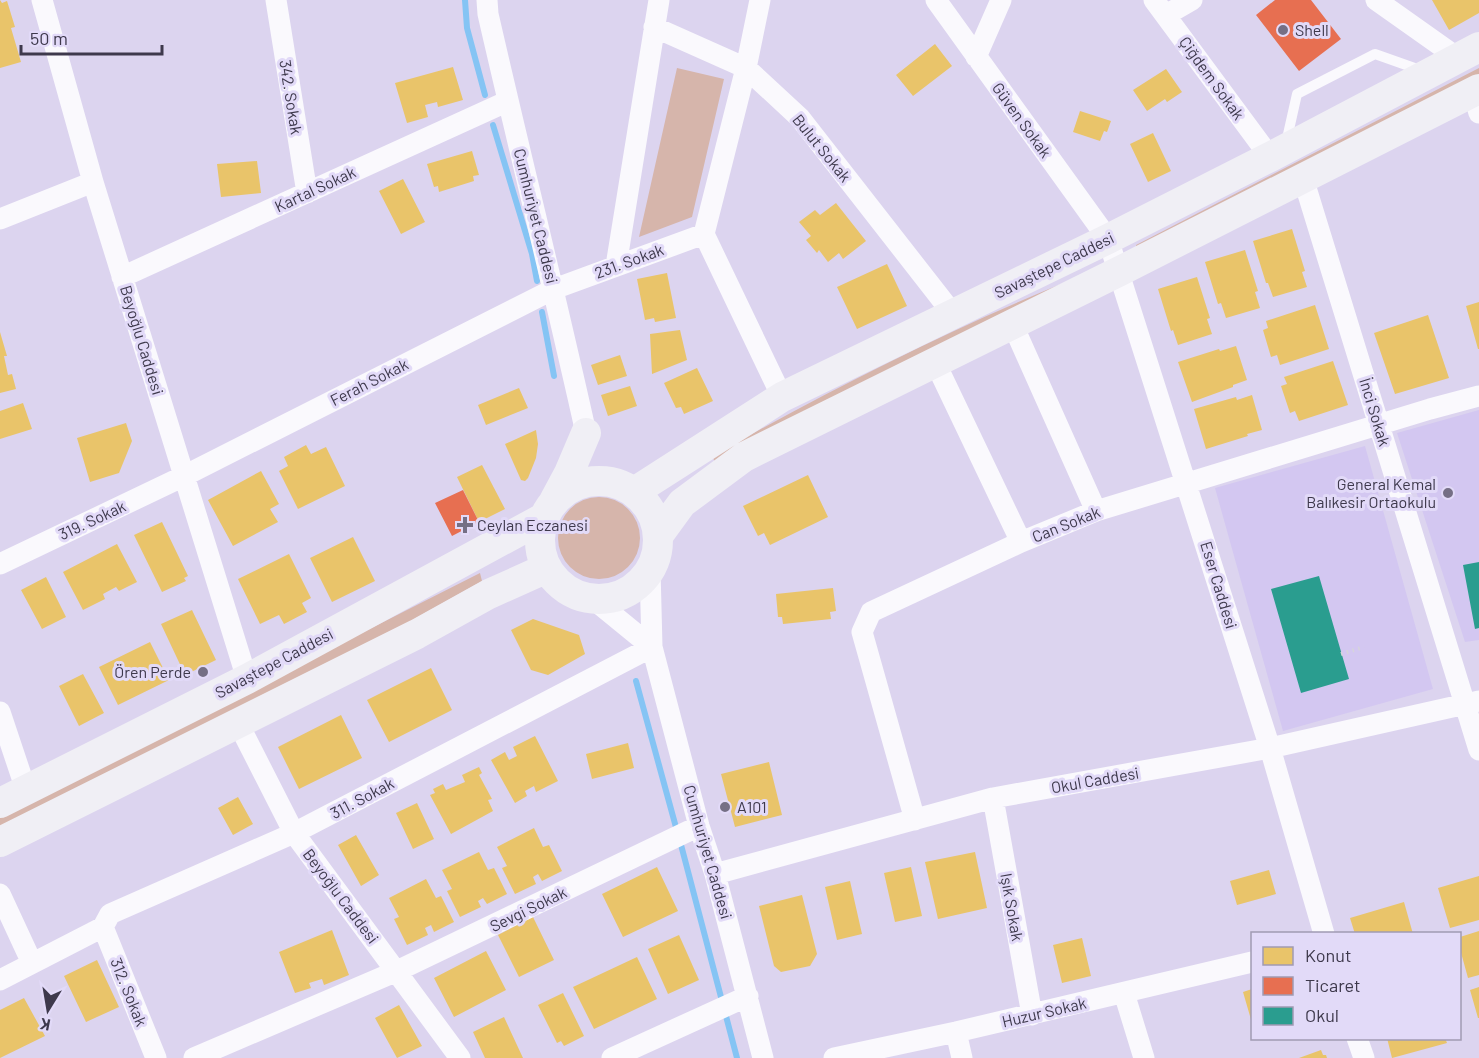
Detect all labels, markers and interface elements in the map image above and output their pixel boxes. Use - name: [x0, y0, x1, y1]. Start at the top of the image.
- scale bar: [21, 18, 162, 56]
- place label: Shell: [1295, 20, 1329, 39]
- marker: Shell: [1276, 23, 1290, 37]
- text: 50 m: [30, 27, 68, 49]
- street label: Çiğdem Sokak: [1176, 32, 1249, 123]
- street label: 342. Sokak: [276, 58, 307, 136]
- street label: Güven Sokak: [989, 78, 1056, 161]
- street label: Bulut Sokak: [789, 110, 856, 185]
- street label: Cumhuriyet Caddesi: [511, 146, 562, 285]
- street label: Kartal Sokak: [271, 162, 358, 216]
- street label: Savaştepe Caddesi: [991, 227, 1117, 302]
- street label: 231. Sokak: [592, 239, 666, 282]
- street label: Beyoğlu Caddesi: [117, 283, 168, 397]
- street label: Ferah Sokak: [327, 354, 411, 409]
- street label: İnci Sokak: [1356, 375, 1395, 448]
- place label: General Kemal Balıkesir Ortaokulu: [1306, 474, 1436, 511]
- marker: General Kemal Balıkesir Ortaokulu: [1441, 486, 1455, 500]
- street label: 319. Sokak: [55, 496, 128, 543]
- street label: Can Sokak: [1029, 501, 1103, 546]
- place label: Ceylan Eczanesi: [477, 515, 588, 534]
- marker: Ceylan Eczanesi: [458, 518, 472, 532]
- street label: Eser Caddesi: [1197, 539, 1242, 631]
- street label: Savaştepe Caddesi: [212, 623, 336, 702]
- place label: Ören Perde: [114, 662, 191, 681]
- marker: Ören Perde: [196, 665, 210, 679]
- street label: Okul Caddesi: [1050, 762, 1140, 797]
- street label: 311. Sokak: [327, 773, 397, 822]
- street label: Cumhuriyet Caddesi: [680, 783, 737, 921]
- place label: A101: [737, 797, 767, 816]
- marker: A101: [718, 800, 732, 814]
- street label: Beyoğlu Caddesi: [300, 845, 383, 947]
- street label: Işık Sokak: [997, 871, 1028, 942]
- street label: Sevgi Sokak: [486, 882, 569, 935]
- legend: [1251, 932, 1461, 1040]
- text: Konut: [1305, 944, 1351, 966]
- street label: 312. Sokak: [107, 955, 152, 1029]
- text: Ticaret: [1305, 974, 1361, 996]
- north arrow: [18, 980, 78, 1040]
- street label: Huzur Sokak: [1000, 993, 1088, 1030]
- text: Okul: [1305, 1004, 1339, 1026]
- text: K: [38, 1015, 52, 1035]

